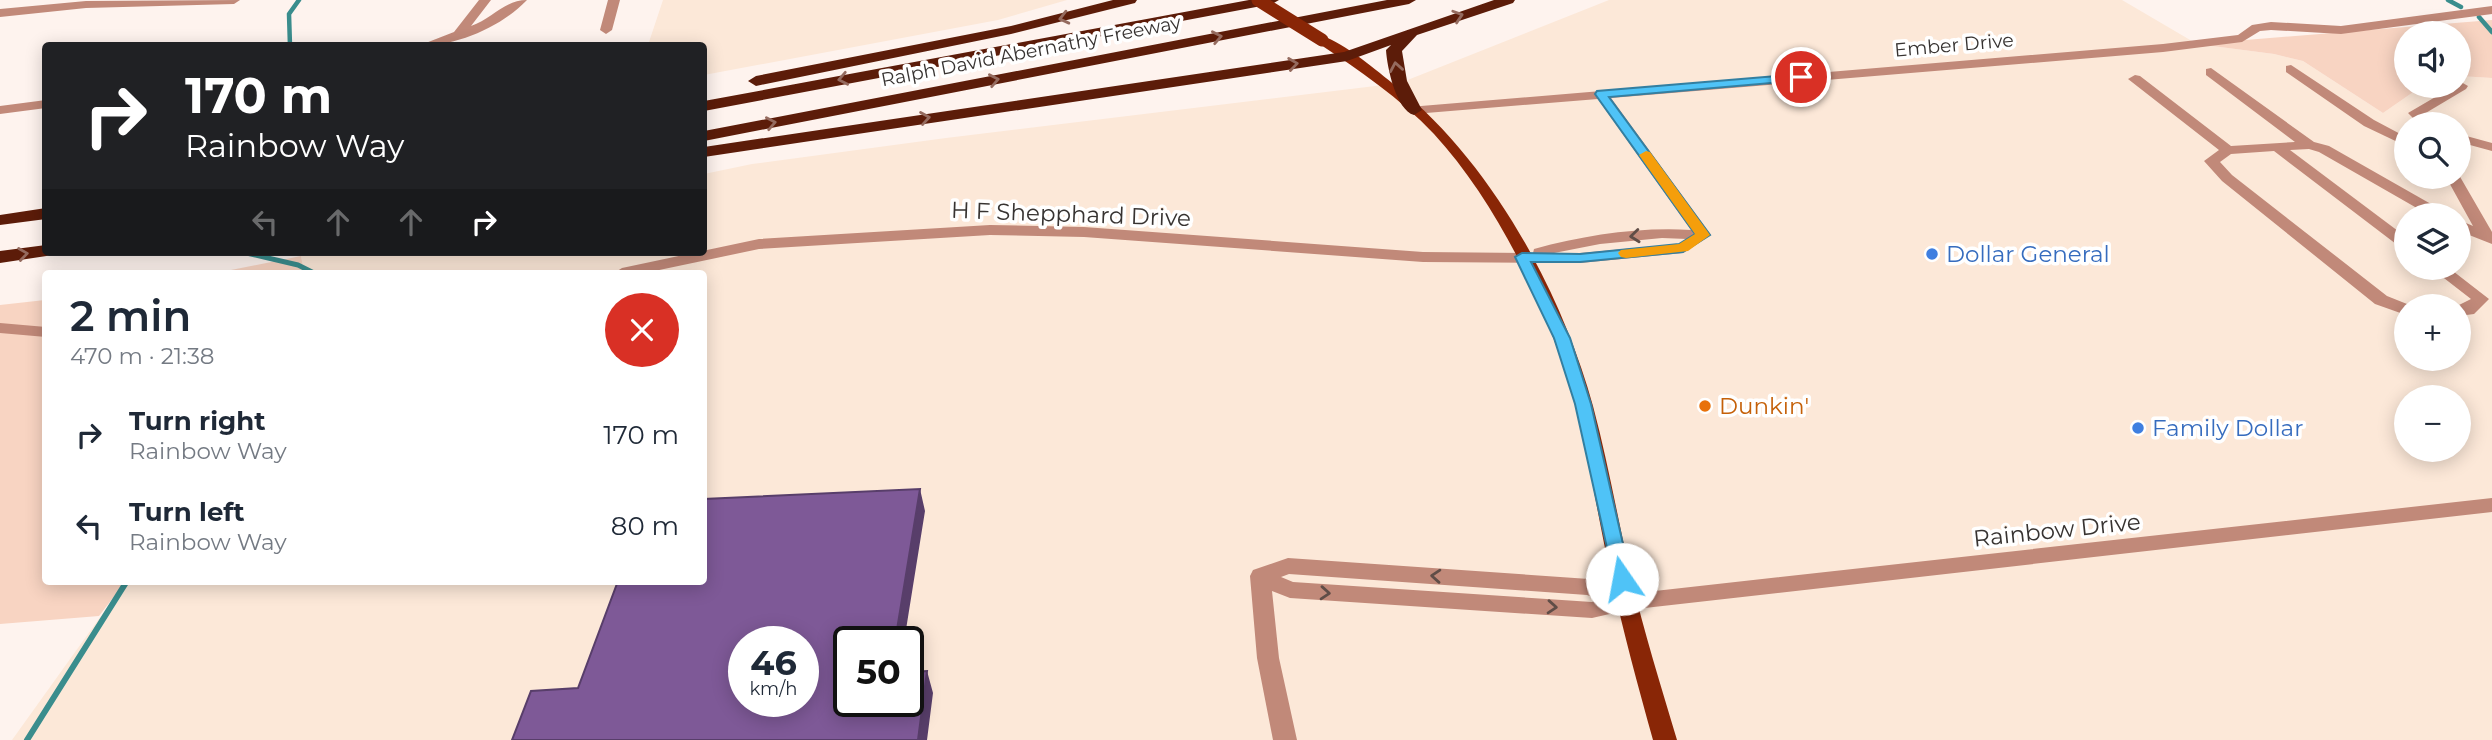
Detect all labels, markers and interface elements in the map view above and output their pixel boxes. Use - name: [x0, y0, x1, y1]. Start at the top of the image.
- street label: Ralph David Abernathy Freeway: [879, 10, 1184, 91]
- one-way arrow: [1058, 10, 1070, 24]
- one-way arrow: [1451, 10, 1463, 24]
- map controls: [2394, 21, 2471, 462]
- button: sound: [2394, 21, 2471, 98]
- street label: Ember Drive: [1893, 28, 2015, 62]
- one-way arrow: [1211, 30, 1223, 45]
- pin: [1771, 47, 1831, 107]
- one-way arrow: [1288, 57, 1299, 72]
- icon: arrive: [1782, 58, 1820, 96]
- one-way arrow: [1389, 61, 1404, 73]
- text: 170 m: [185, 66, 332, 125]
- icon: right: [70, 70, 161, 161]
- one-way arrow: [837, 71, 849, 86]
- one-way arrow: [988, 73, 1000, 88]
- one-way arrow: [919, 111, 931, 126]
- button: search: [2394, 112, 2471, 189]
- one-way arrow: [764, 117, 776, 132]
- text: Rainbow Way: [185, 126, 404, 165]
- street label: H F Shepphard Drive: [951, 196, 1191, 232]
- icon: left: [246, 203, 284, 241]
- icon: ahead: [319, 203, 357, 241]
- icon: ahead: [392, 203, 430, 241]
- icon: right: [465, 203, 503, 241]
- button: layers: [2394, 203, 2471, 280]
- one-way arrow: [1629, 229, 1641, 244]
- place label: Dollar General: [1946, 240, 2110, 268]
- marker: Dollar General: [1924, 246, 1940, 262]
- one-way arrow: [17, 247, 29, 262]
- text: 2 min: [70, 290, 191, 342]
- button: close: [605, 293, 679, 367]
- button: +: [2394, 294, 2471, 371]
- text: 470 m · 21:38: [70, 342, 215, 370]
- button: −: [2394, 385, 2471, 462]
- place label: Dunkin': [1719, 392, 1809, 420]
- marker: Dunkin': [1697, 398, 1713, 414]
- text: Turn right: [129, 405, 265, 437]
- place label: Family Dollar: [2152, 414, 2303, 442]
- icon: right: [70, 416, 108, 454]
- text: 170 m: [603, 419, 679, 451]
- marker: Family Dollar: [2130, 420, 2146, 436]
- text: Rainbow Way: [129, 437, 287, 465]
- text: Turn left: [129, 496, 245, 528]
- icon: left: [70, 507, 108, 545]
- street label: Rainbow Drive: [1972, 507, 2142, 553]
- text: 80 m: [611, 510, 679, 542]
- text: Rainbow Way: [129, 528, 287, 556]
- position arrow: [1585, 542, 1659, 616]
- one-way arrow: [1430, 569, 1441, 584]
- one-way arrow: [1320, 585, 1331, 600]
- one-way arrow: [1547, 600, 1558, 615]
- speed limit sign: 50: [833, 626, 924, 717]
- text: 46: [750, 641, 797, 684]
- text: km/h: [749, 678, 798, 700]

